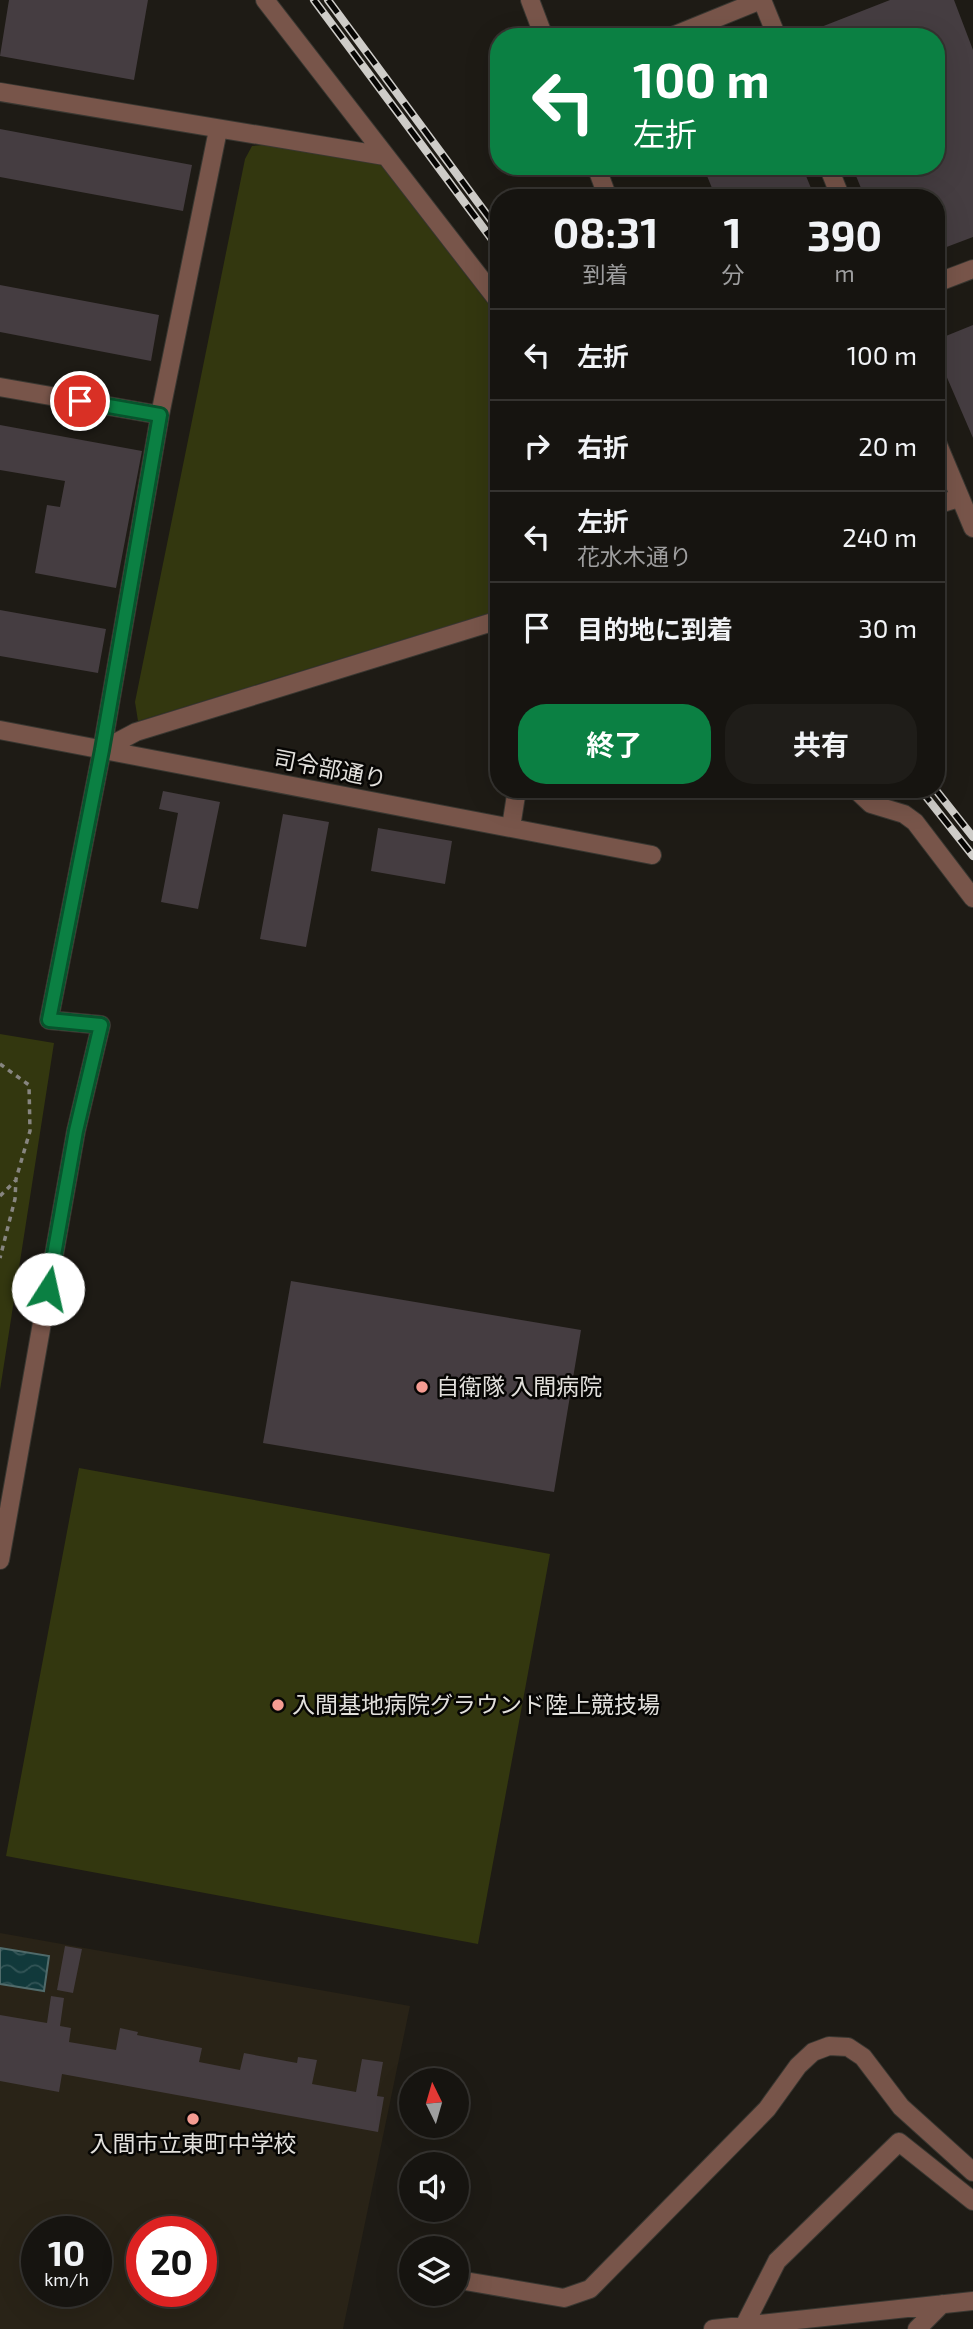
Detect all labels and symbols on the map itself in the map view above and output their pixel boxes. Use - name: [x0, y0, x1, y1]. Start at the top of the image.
- pin: [50, 371, 110, 431]
- street label: 司令部通り: [271, 743, 389, 793]
- position arrow: [11, 1252, 85, 1326]
- place label: 自衛隊 入間病院: [436, 1372, 602, 1400]
- marker: 自衛隊 入間病院: [414, 1379, 430, 1395]
- place label: 入間基地病院グラウンド陸上競技場: [292, 1690, 660, 1718]
- marker: 入間基地病院グラウンド陸上競技場: [270, 1697, 286, 1713]
- north arrow: [399, 2068, 469, 2138]
- marker: 入間市立東町中学校: [185, 2111, 201, 2127]
- place label: 入間市立東町中学校: [90, 2129, 297, 2157]
- speed limit sign: 20: [126, 2216, 217, 2307]

